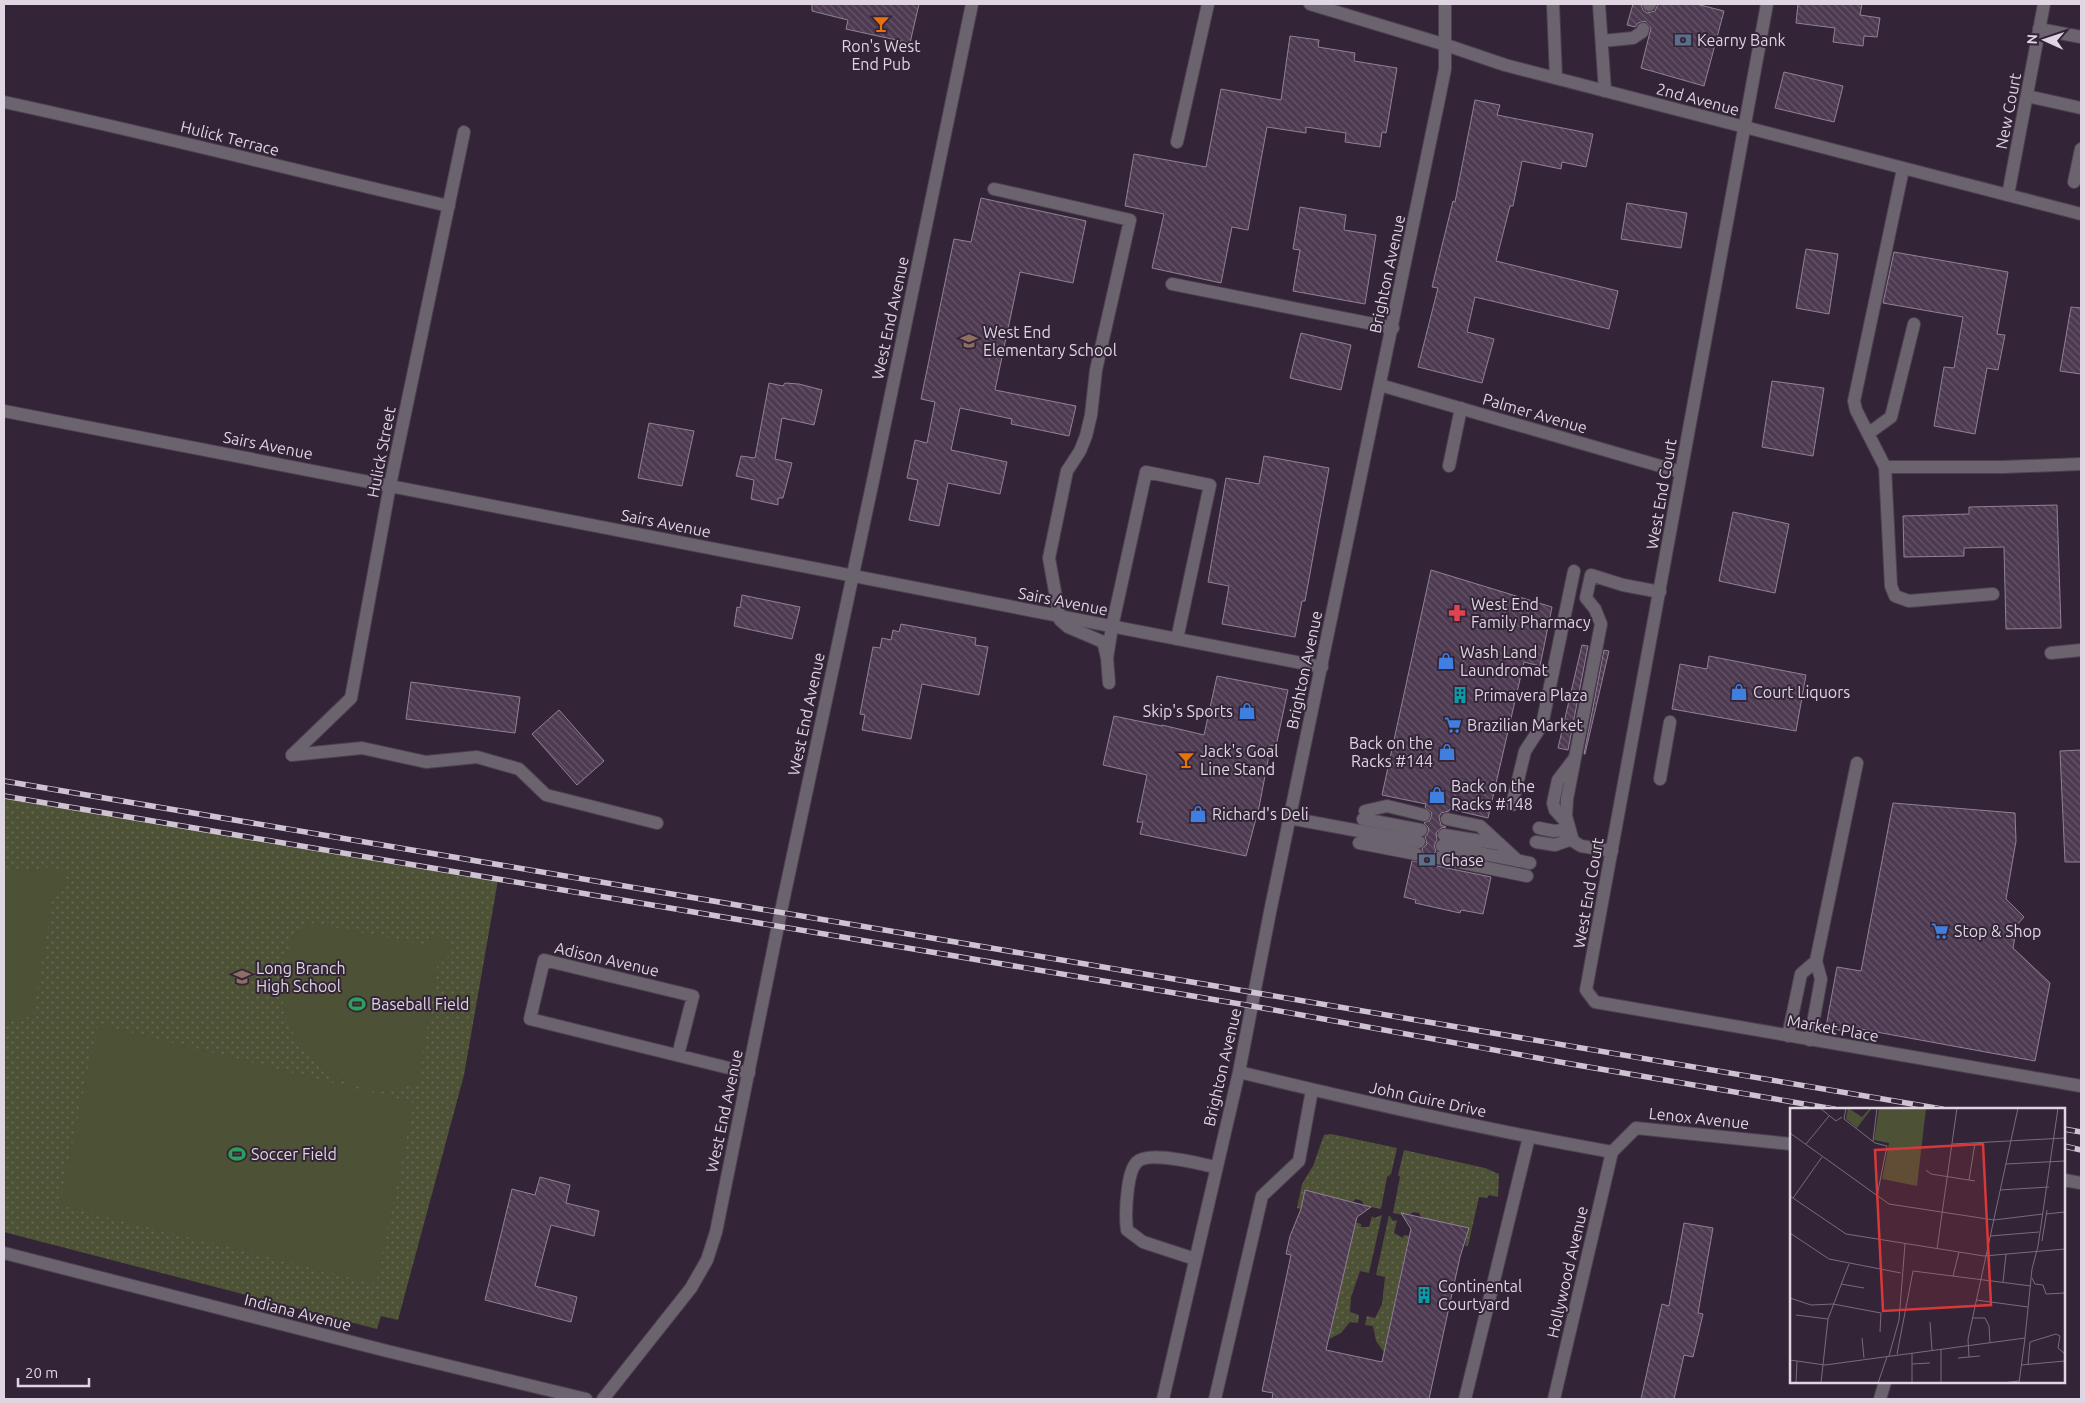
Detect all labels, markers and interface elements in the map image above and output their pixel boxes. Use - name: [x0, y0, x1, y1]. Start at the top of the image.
- bar icon: Ron's West End Pub: [871, 14, 891, 34]
- north arrow: [2020, 15, 2070, 65]
- bank icon: Kearny Bank: [1673, 30, 1693, 50]
- place label: Kearny Bank: [1697, 31, 1786, 49]
- text: N: [2024, 34, 2040, 45]
- place label: Ron's West End Pub: [841, 37, 921, 73]
- street label: New Court: [1992, 71, 2024, 151]
- street label: 2nd Avenue: [1655, 79, 1741, 119]
- street label: Hulick Terrace: [179, 117, 281, 159]
- street label: Brighton Avenue: [1366, 213, 1408, 335]
- street label: West End Avenue: [868, 255, 912, 381]
- place label: West End Elementary School: [983, 323, 1117, 359]
- school or university icon: West End Elementary School: [959, 331, 979, 351]
- street label: Palmer Avenue: [1481, 389, 1589, 437]
- street label: Hulick Street: [363, 404, 399, 499]
- street label: Sairs Avenue: [222, 427, 314, 463]
- street label: West End Court: [1642, 437, 1680, 551]
- street label: Sairs Avenue: [620, 505, 712, 541]
- street label: Sairs Avenue: [1017, 583, 1109, 619]
- place label: West End Family Pharmacy: [1471, 595, 1591, 631]
- pharmacy icon: West End Family Pharmacy: [1447, 603, 1467, 623]
- street label: Brighton Avenue: [1283, 609, 1325, 731]
- place label: Wash Land Laundromat: [1460, 643, 1548, 679]
- street label: West End Avenue: [784, 651, 828, 777]
- shop icon: Wash Land Laundromat: [1436, 651, 1456, 671]
- shop icon: Court Liquors: [1729, 682, 1749, 702]
- place label: Court Liquors: [1753, 683, 1850, 701]
- building icon: Primavera Plaza: [1450, 685, 1470, 705]
- place label: Primavera Plaza: [1474, 686, 1588, 704]
- shop icon: Skip's Sports: [1237, 701, 1257, 721]
- place label: Skip's Sports: [1143, 702, 1233, 720]
- supermarket icon: Brazilian Market: [1443, 715, 1463, 735]
- place label: Brazilian Market: [1467, 716, 1584, 734]
- place label: Back on the Racks #144: [1349, 734, 1433, 770]
- place label: Jack's Goal Line Stand: [1200, 742, 1278, 778]
- shop icon: Back on the Racks #144: [1437, 742, 1457, 762]
- bar icon: Jack's Goal Line Stand: [1176, 750, 1196, 770]
- place label: Back on the Racks #148: [1451, 777, 1535, 813]
- shop icon: Back on the Racks #148: [1427, 785, 1447, 805]
- shop icon: Richard's Deli: [1188, 804, 1208, 824]
- place label: Richard's Deli: [1212, 805, 1309, 823]
- street label: West End Court: [1569, 836, 1607, 950]
- bank icon: Chase: [1417, 850, 1437, 870]
- place label: Chase: [1441, 851, 1484, 869]
- supermarket icon: Stop & Shop: [1930, 921, 1950, 941]
- place label: Stop & Shop: [1954, 922, 2041, 940]
- street label: Adison Avenue: [553, 938, 661, 980]
- place label: Long Branch High School: [256, 959, 346, 995]
- school or university icon: Long Branch High School: [232, 967, 252, 987]
- sports icon: Baseball Field: [347, 994, 367, 1014]
- place label: Baseball Field: [371, 995, 469, 1013]
- street label: Brighton Avenue: [1200, 1006, 1244, 1128]
- street label: Market Place: [1786, 1011, 1880, 1045]
- street label: West End Avenue: [702, 1048, 746, 1174]
- street label: John Guire Drive: [1368, 1078, 1488, 1120]
- street label: Lenox Avenue: [1648, 1104, 1750, 1132]
- inset map: [1790, 1108, 2065, 1383]
- sports icon: Soccer Field: [227, 1144, 247, 1164]
- place label: Soccer Field: [251, 1145, 337, 1163]
- street label: Hollywood Avenue: [1543, 1204, 1591, 1340]
- place label: Continental Courtyard: [1438, 1277, 1522, 1313]
- building icon: Continental Courtyard: [1414, 1285, 1434, 1305]
- street label: Indiana Avenue: [243, 1290, 353, 1334]
- scale bar: [18, 1356, 89, 1388]
- text: 20 m: [25, 1364, 58, 1381]

